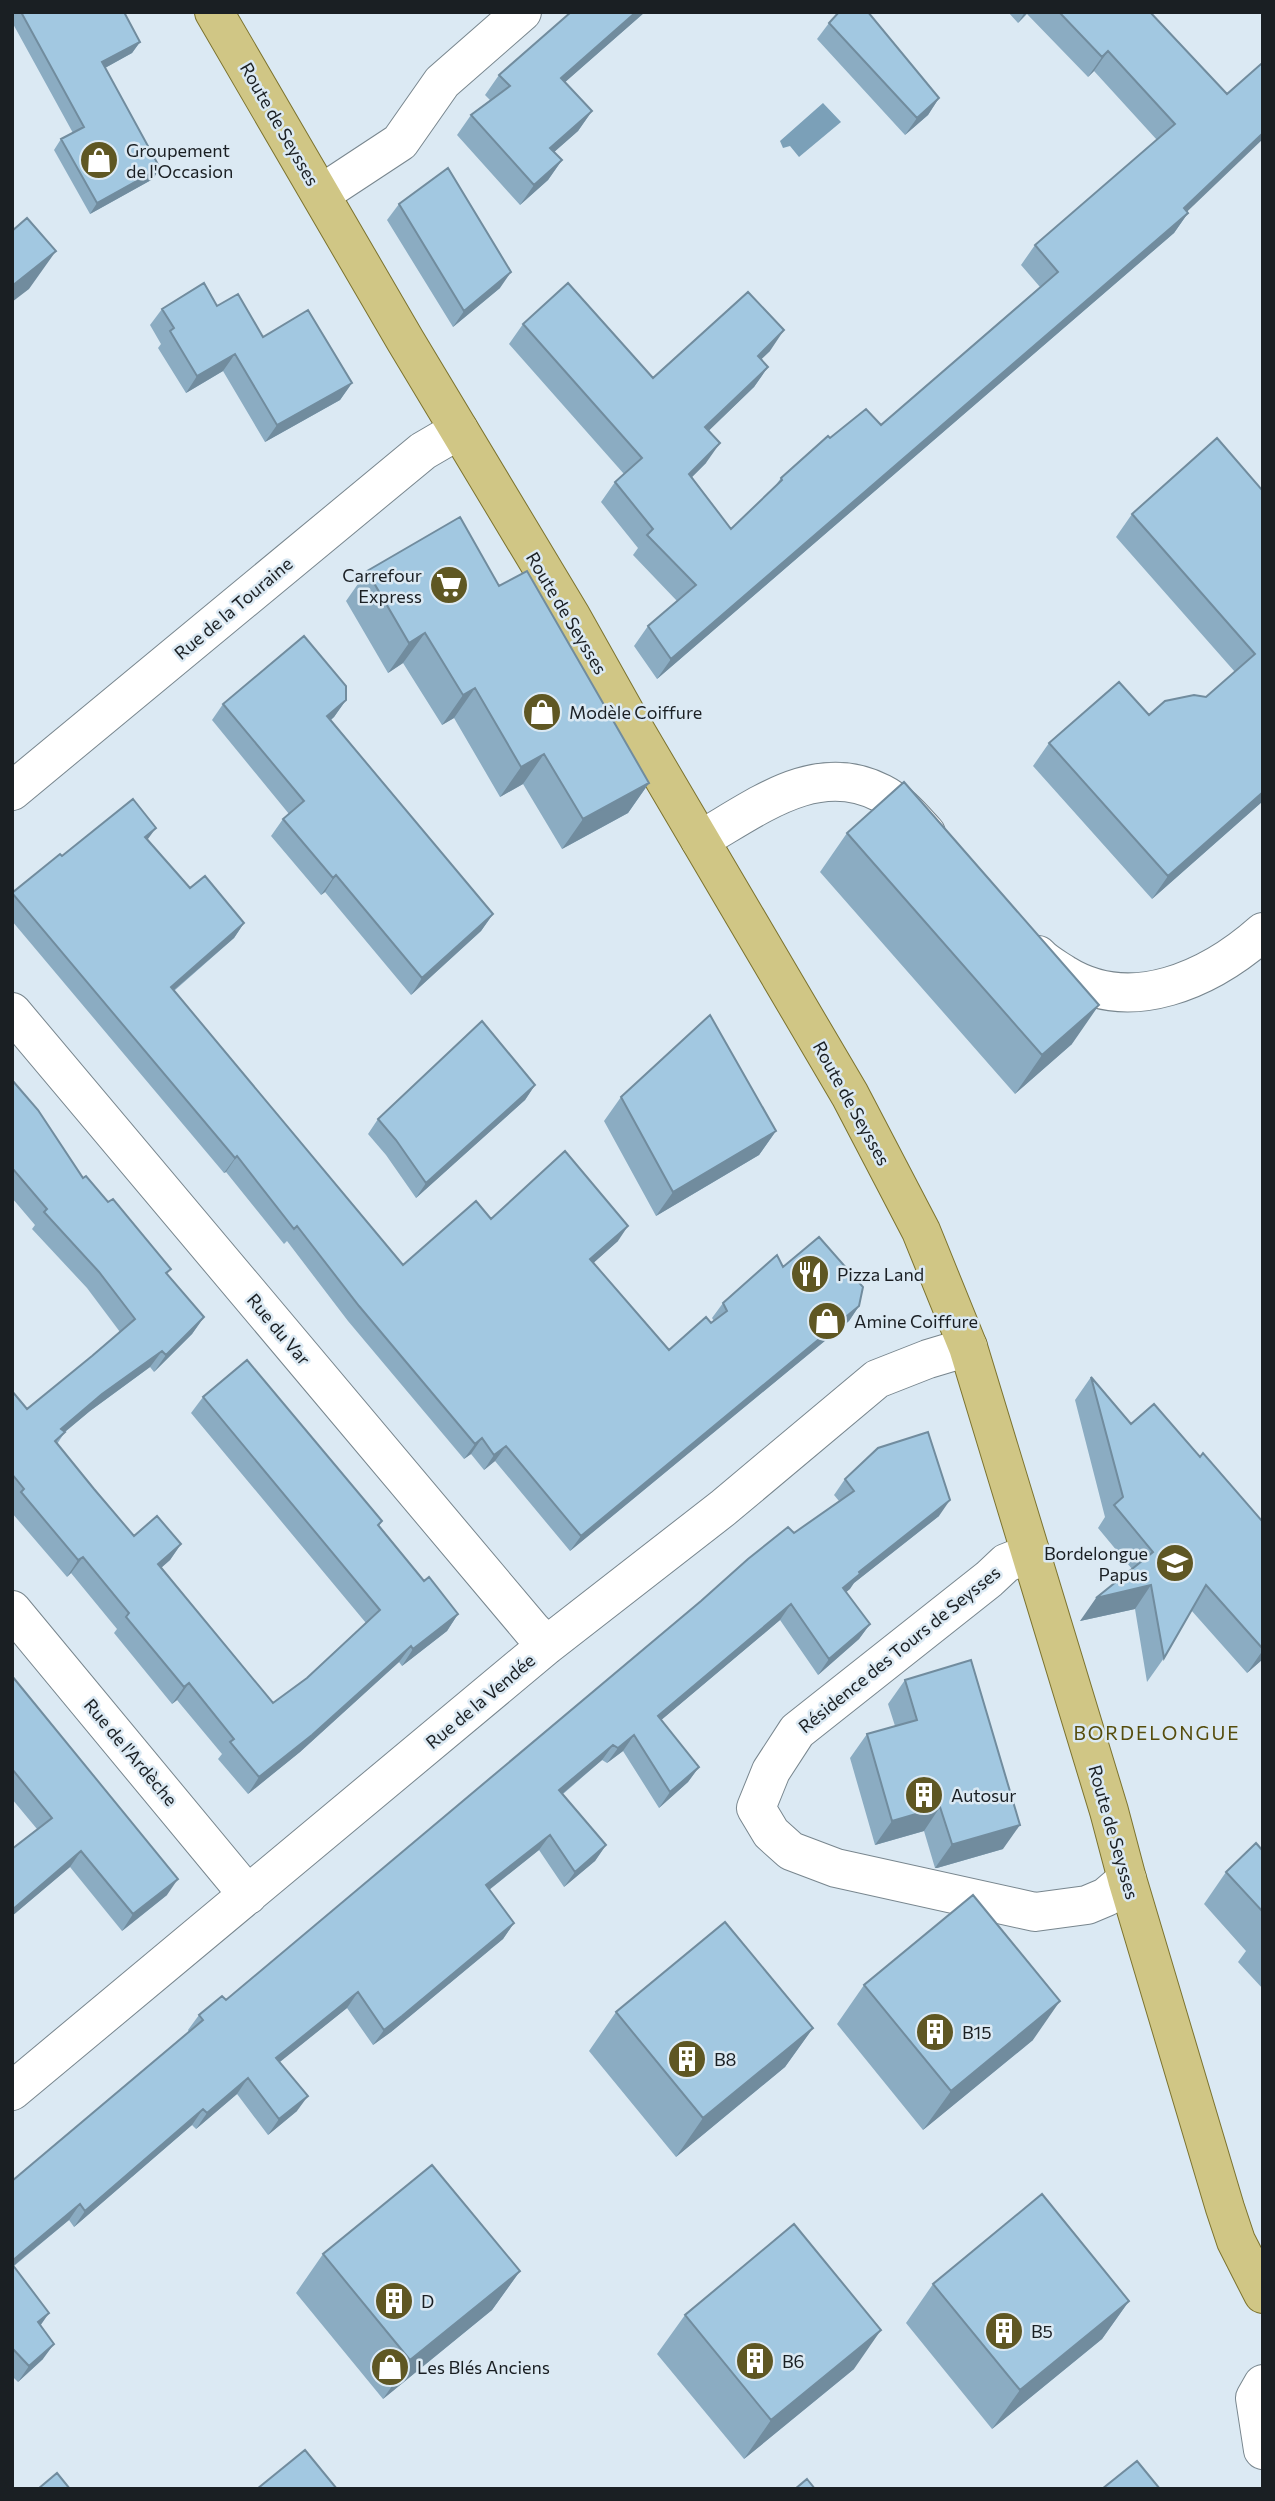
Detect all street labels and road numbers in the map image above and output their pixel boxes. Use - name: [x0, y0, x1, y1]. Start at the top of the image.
- street label: Route de Seysses: [236, 58, 324, 190]
- street label: Route de Seysses: [522, 548, 612, 678]
- street label: Rue de la Touraine: [169, 552, 297, 664]
- street label: Route de Seysses: [809, 1037, 895, 1169]
- street label: Rue du Var: [243, 1289, 315, 1369]
- street label: Résidence des Tours de Seysses: [794, 1561, 1004, 1737]
- street label: Rue de la Vendée: [421, 1649, 539, 1753]
- street label: Rue de l'Ardèche: [80, 1694, 182, 1810]
- street label: Route de Seysses: [1084, 1762, 1144, 1902]

